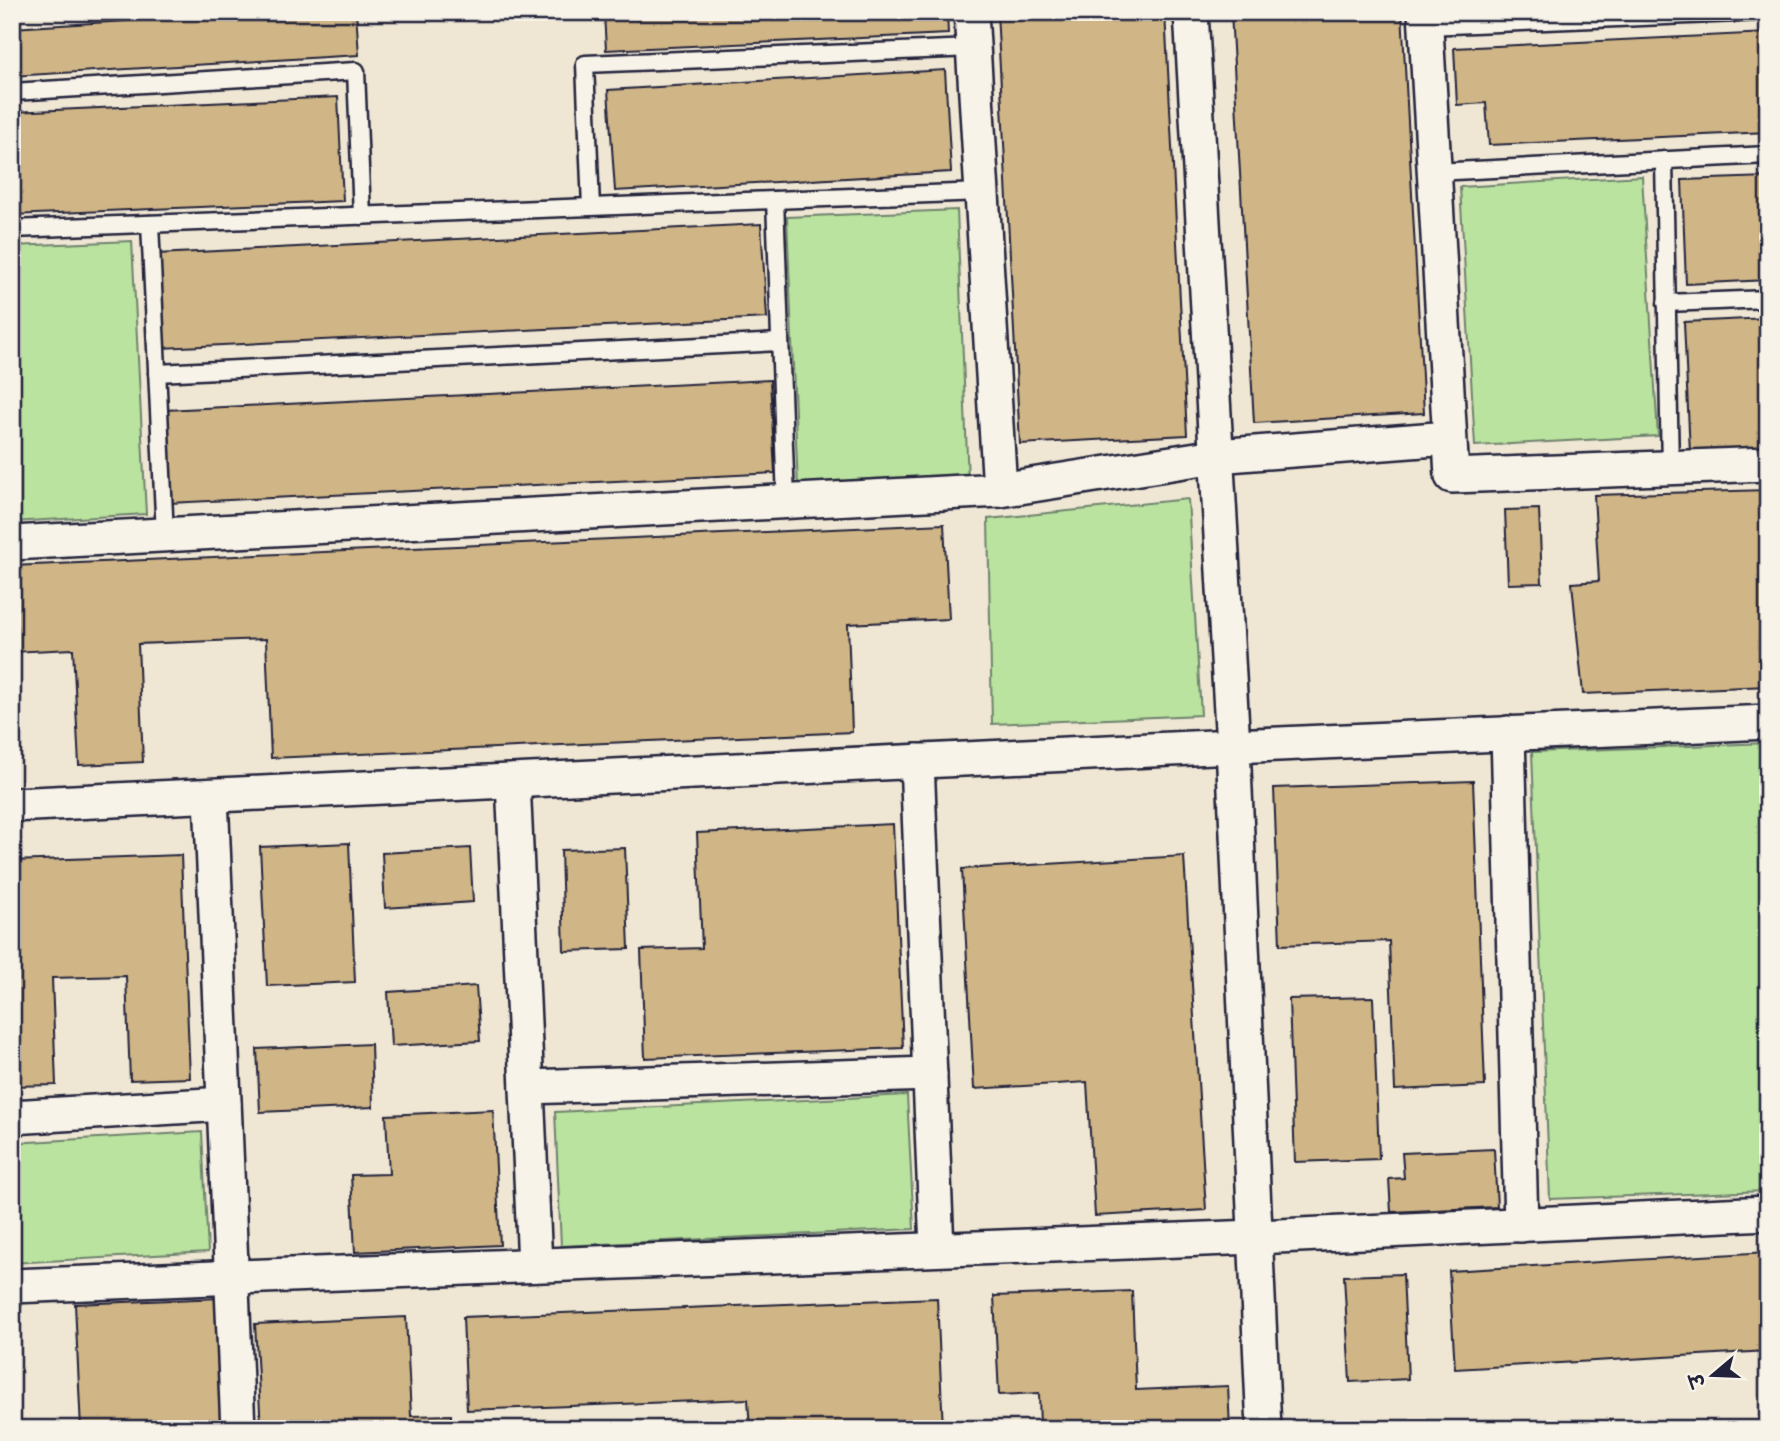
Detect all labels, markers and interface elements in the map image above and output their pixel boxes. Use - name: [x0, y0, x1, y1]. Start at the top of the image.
- north arrow: [1678, 1340, 1748, 1410]
- text: उ: [1683, 1368, 1712, 1392]

